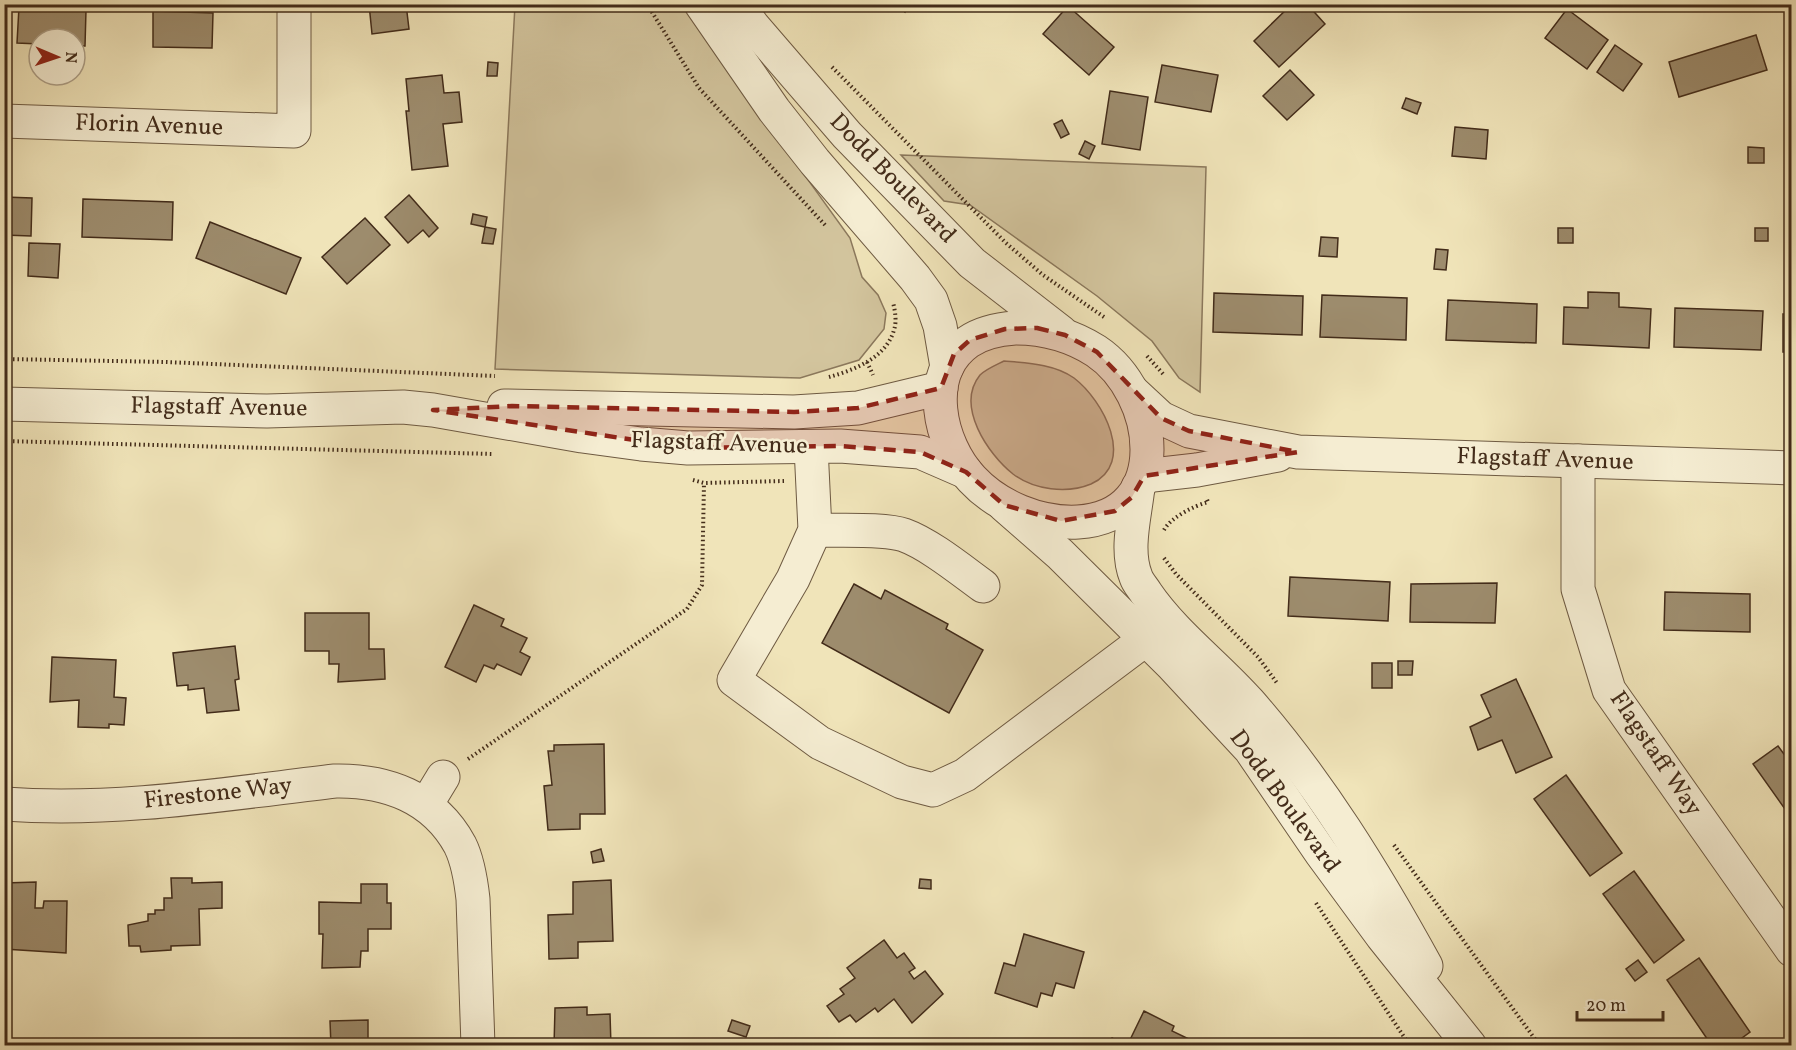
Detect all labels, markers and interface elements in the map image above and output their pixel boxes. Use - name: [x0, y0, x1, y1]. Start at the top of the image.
- north arrow: [27, 27, 87, 87]
- text: N: [59, 51, 81, 64]
- street label: Florin Avenue: [74, 106, 224, 146]
- street label: Dodd Boulevard: [821, 106, 963, 252]
- street label: Flagstaff Avenue: [130, 389, 308, 427]
- street label: Flagstaff Avenue: [630, 424, 808, 464]
- street label: Flagstaff Avenue: [1456, 440, 1634, 480]
- street label: Flagstaff Way: [1600, 685, 1710, 823]
- street label: Dodd Boulevard: [1220, 723, 1348, 881]
- street label: Firestone Way: [142, 769, 294, 819]
- scale bar: [1577, 984, 1662, 1022]
- text: 20 m: [1586, 994, 1626, 1019]

